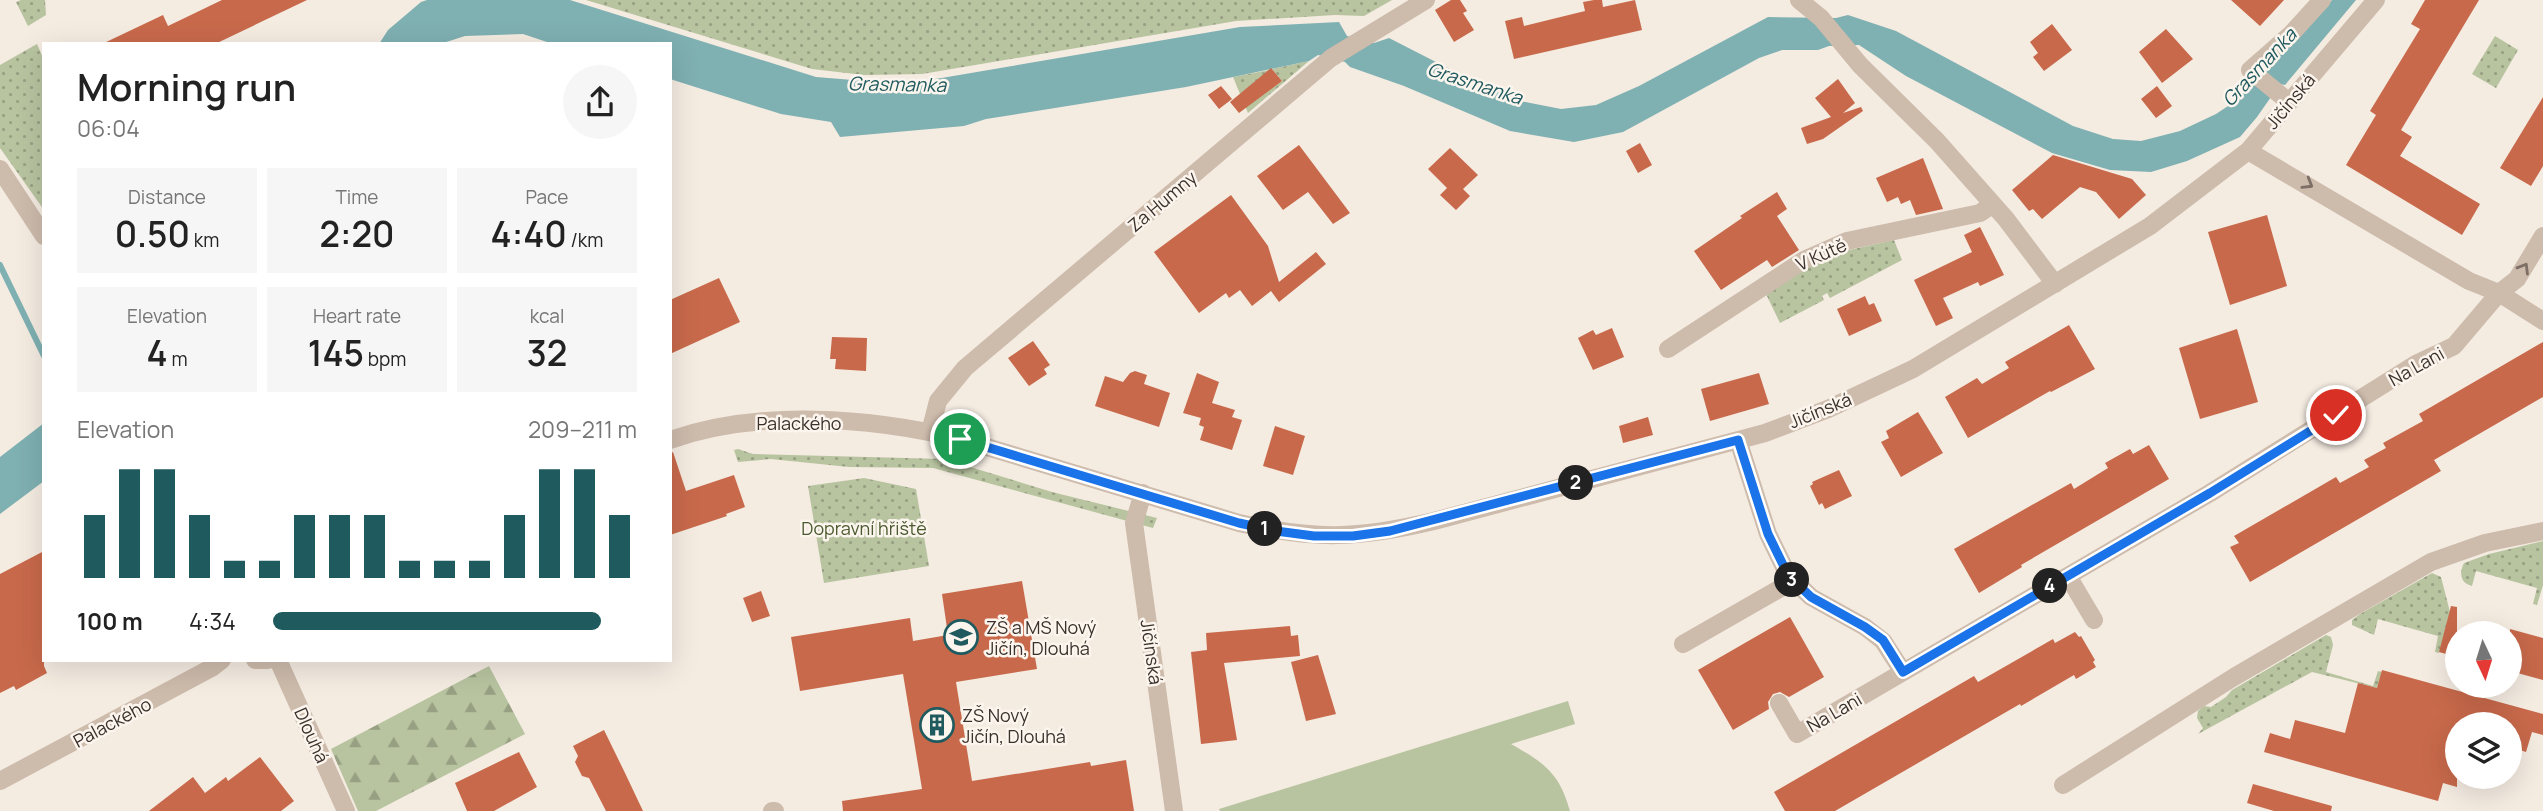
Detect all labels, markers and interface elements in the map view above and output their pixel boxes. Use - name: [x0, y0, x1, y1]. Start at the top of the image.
- water label: Grasmanka: [2216, 21, 2303, 112]
- water label: Grasmanka: [1424, 55, 1527, 111]
- text: Morning run: [77, 60, 296, 112]
- button: share: [563, 65, 637, 139]
- street label: Jičínská: [2260, 68, 2320, 134]
- water label: Grasmanka: [848, 70, 948, 98]
- text: 06:04: [77, 112, 140, 144]
- street label: Za Humny: [1123, 165, 1202, 237]
- one-way arrow: [2300, 176, 2313, 189]
- text: Distance: [128, 184, 206, 210]
- text: Time: [336, 184, 378, 210]
- text: Pace: [526, 184, 568, 210]
- text: 0.50: [115, 210, 190, 258]
- text: 2:20: [319, 210, 395, 258]
- text: 4:40: [491, 210, 567, 258]
- text: km: [190, 227, 219, 253]
- text: /km: [567, 227, 603, 253]
- street label: V Kútě: [1792, 232, 1850, 276]
- one-way arrow: [2516, 262, 2529, 275]
- text: Elevation: [127, 303, 207, 329]
- text: Heart rate: [313, 303, 401, 329]
- text: kcal: [530, 303, 564, 329]
- text: 4: [146, 329, 168, 377]
- text: 145: [308, 329, 364, 377]
- text: 32: [527, 329, 567, 377]
- street label: Na Lani: [2384, 341, 2448, 391]
- text: m: [168, 346, 188, 372]
- text: bpm: [364, 346, 406, 372]
- pin: [2306, 385, 2366, 445]
- street label: Jičínská: [1785, 387, 1855, 433]
- icon: check: [2317, 396, 2355, 434]
- pin: [930, 409, 990, 469]
- street label: Palackého: [756, 411, 842, 435]
- text: Elevation: [77, 413, 174, 445]
- text: 209–211 m: [528, 413, 637, 445]
- icon: arrive: [941, 420, 979, 458]
- pin: 2: [1558, 466, 1594, 500]
- text: 2: [1570, 469, 1581, 495]
- pin: 1: [1248, 512, 1282, 546]
- text: 1: [1260, 515, 1269, 541]
- park label: Dopravní hřiště: [801, 516, 927, 540]
- pin: 3: [1774, 562, 1810, 598]
- text: 3: [1786, 566, 1797, 592]
- pin: 4: [2032, 568, 2068, 604]
- text: 4: [2044, 572, 2055, 598]
- text: 100 m: [77, 605, 143, 637]
- text: 4:34: [189, 605, 236, 637]
- place label: ZŠ a MŠ Nový Jičín, Dlouhá: [986, 615, 1097, 660]
- school or university icon: ZŠ a MŠ Nový Jičín, Dlouhá: [942, 618, 980, 656]
- street label: Jičínská: [1136, 618, 1168, 686]
- north arrow: [2445, 621, 2522, 698]
- map controls: [2445, 621, 2522, 789]
- street label: Na Lani: [1802, 687, 1866, 737]
- street label: Palackého: [69, 691, 155, 753]
- street label: Dlouhá: [289, 703, 335, 767]
- place label: ZŠ Nový Jičín, Dlouhá: [962, 703, 1066, 748]
- building icon: ZŠ Nový Jičín, Dlouhá: [918, 706, 956, 744]
- button: layers: [2445, 712, 2522, 789]

